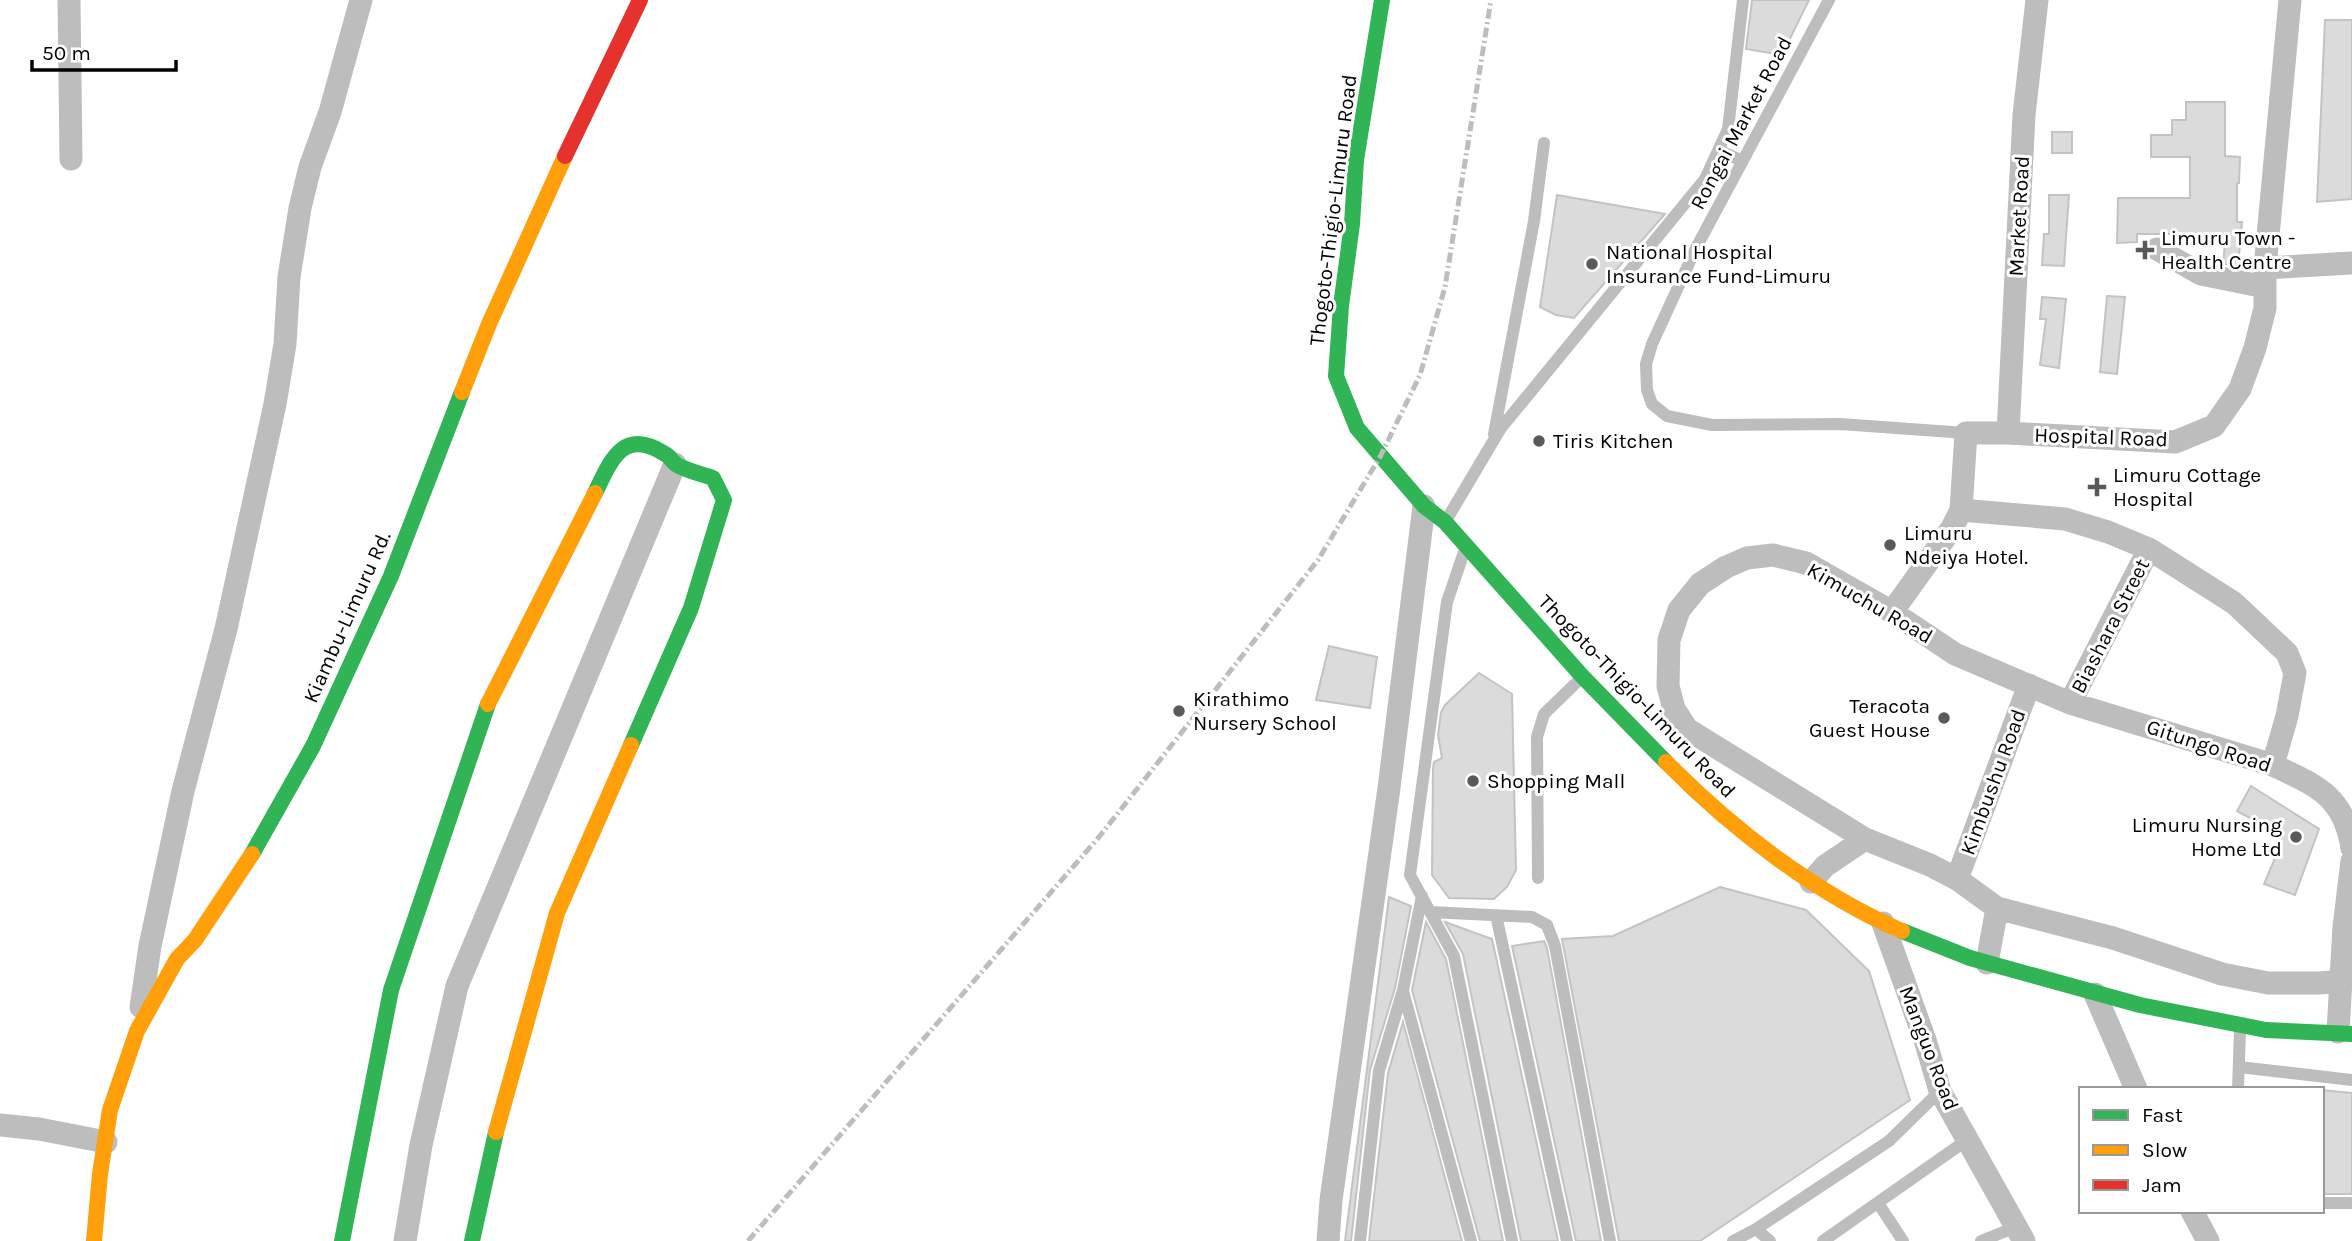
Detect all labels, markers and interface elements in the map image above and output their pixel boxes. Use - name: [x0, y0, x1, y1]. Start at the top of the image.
- scale bar: [32, 28, 175, 72]
- street label: Rongai Market Road: [1685, 32, 1797, 214]
- text: 50 m: [42, 41, 91, 65]
- street label: Thogoto-Thigio-Limuru Road: [1304, 73, 1362, 347]
- street label: Market Road: [2004, 155, 2034, 277]
- place label: Limuru Town - Health Centre: [2161, 226, 2295, 274]
- place label: National Hospital Insurance Fund-Limuru: [1606, 240, 1831, 288]
- marker: Limuru Town - Health Centre: [2135, 240, 2155, 260]
- marker: National Hospital Insurance Fund-Limuru: [1584, 256, 1600, 272]
- street label: Hospital Road: [2034, 423, 2168, 451]
- place label: Tiris Kitchen: [1553, 429, 1674, 453]
- marker: Tiris Kitchen: [1531, 433, 1547, 449]
- place label: Limuru Cottage Hospital: [2113, 463, 2261, 511]
- marker: Limuru Cottage Hospital: [2087, 477, 2107, 497]
- place label: Limuru Ndeiya Hotel.: [1904, 521, 2028, 569]
- street label: Kiambu-Limuru Rd.: [298, 527, 396, 707]
- marker: Limuru Ndeiya Hotel.: [1882, 537, 1898, 553]
- street label: Biashara Street: [2066, 555, 2154, 697]
- street label: Kimuchu Road: [1803, 557, 1937, 649]
- street label: Thogoto-Thigio-Limuru Road: [1534, 589, 1740, 803]
- place label: Kirathimo Nursery School: [1193, 687, 1337, 735]
- place label: Teracota Guest House: [1809, 694, 1930, 742]
- marker: Kirathimo Nursery School: [1171, 703, 1187, 719]
- street label: Kimbushu Road: [1955, 706, 2031, 858]
- marker: Teracota Guest House: [1936, 710, 1952, 726]
- street label: Gitungo Road: [2144, 715, 2274, 777]
- place label: Shopping Mall: [1487, 769, 1625, 793]
- marker: Shopping Mall: [1465, 773, 1481, 789]
- place label: Limuru Nursing Home Ltd: [2132, 813, 2282, 861]
- marker: Limuru Nursing Home Ltd: [2288, 829, 2304, 845]
- street label: Manguo Road: [1894, 982, 1964, 1114]
- legend: [2079, 1087, 2324, 1213]
- text: Fast: [2142, 1103, 2183, 1127]
- text: Slow: [2142, 1138, 2187, 1162]
- text: Jam: [2142, 1173, 2182, 1197]

